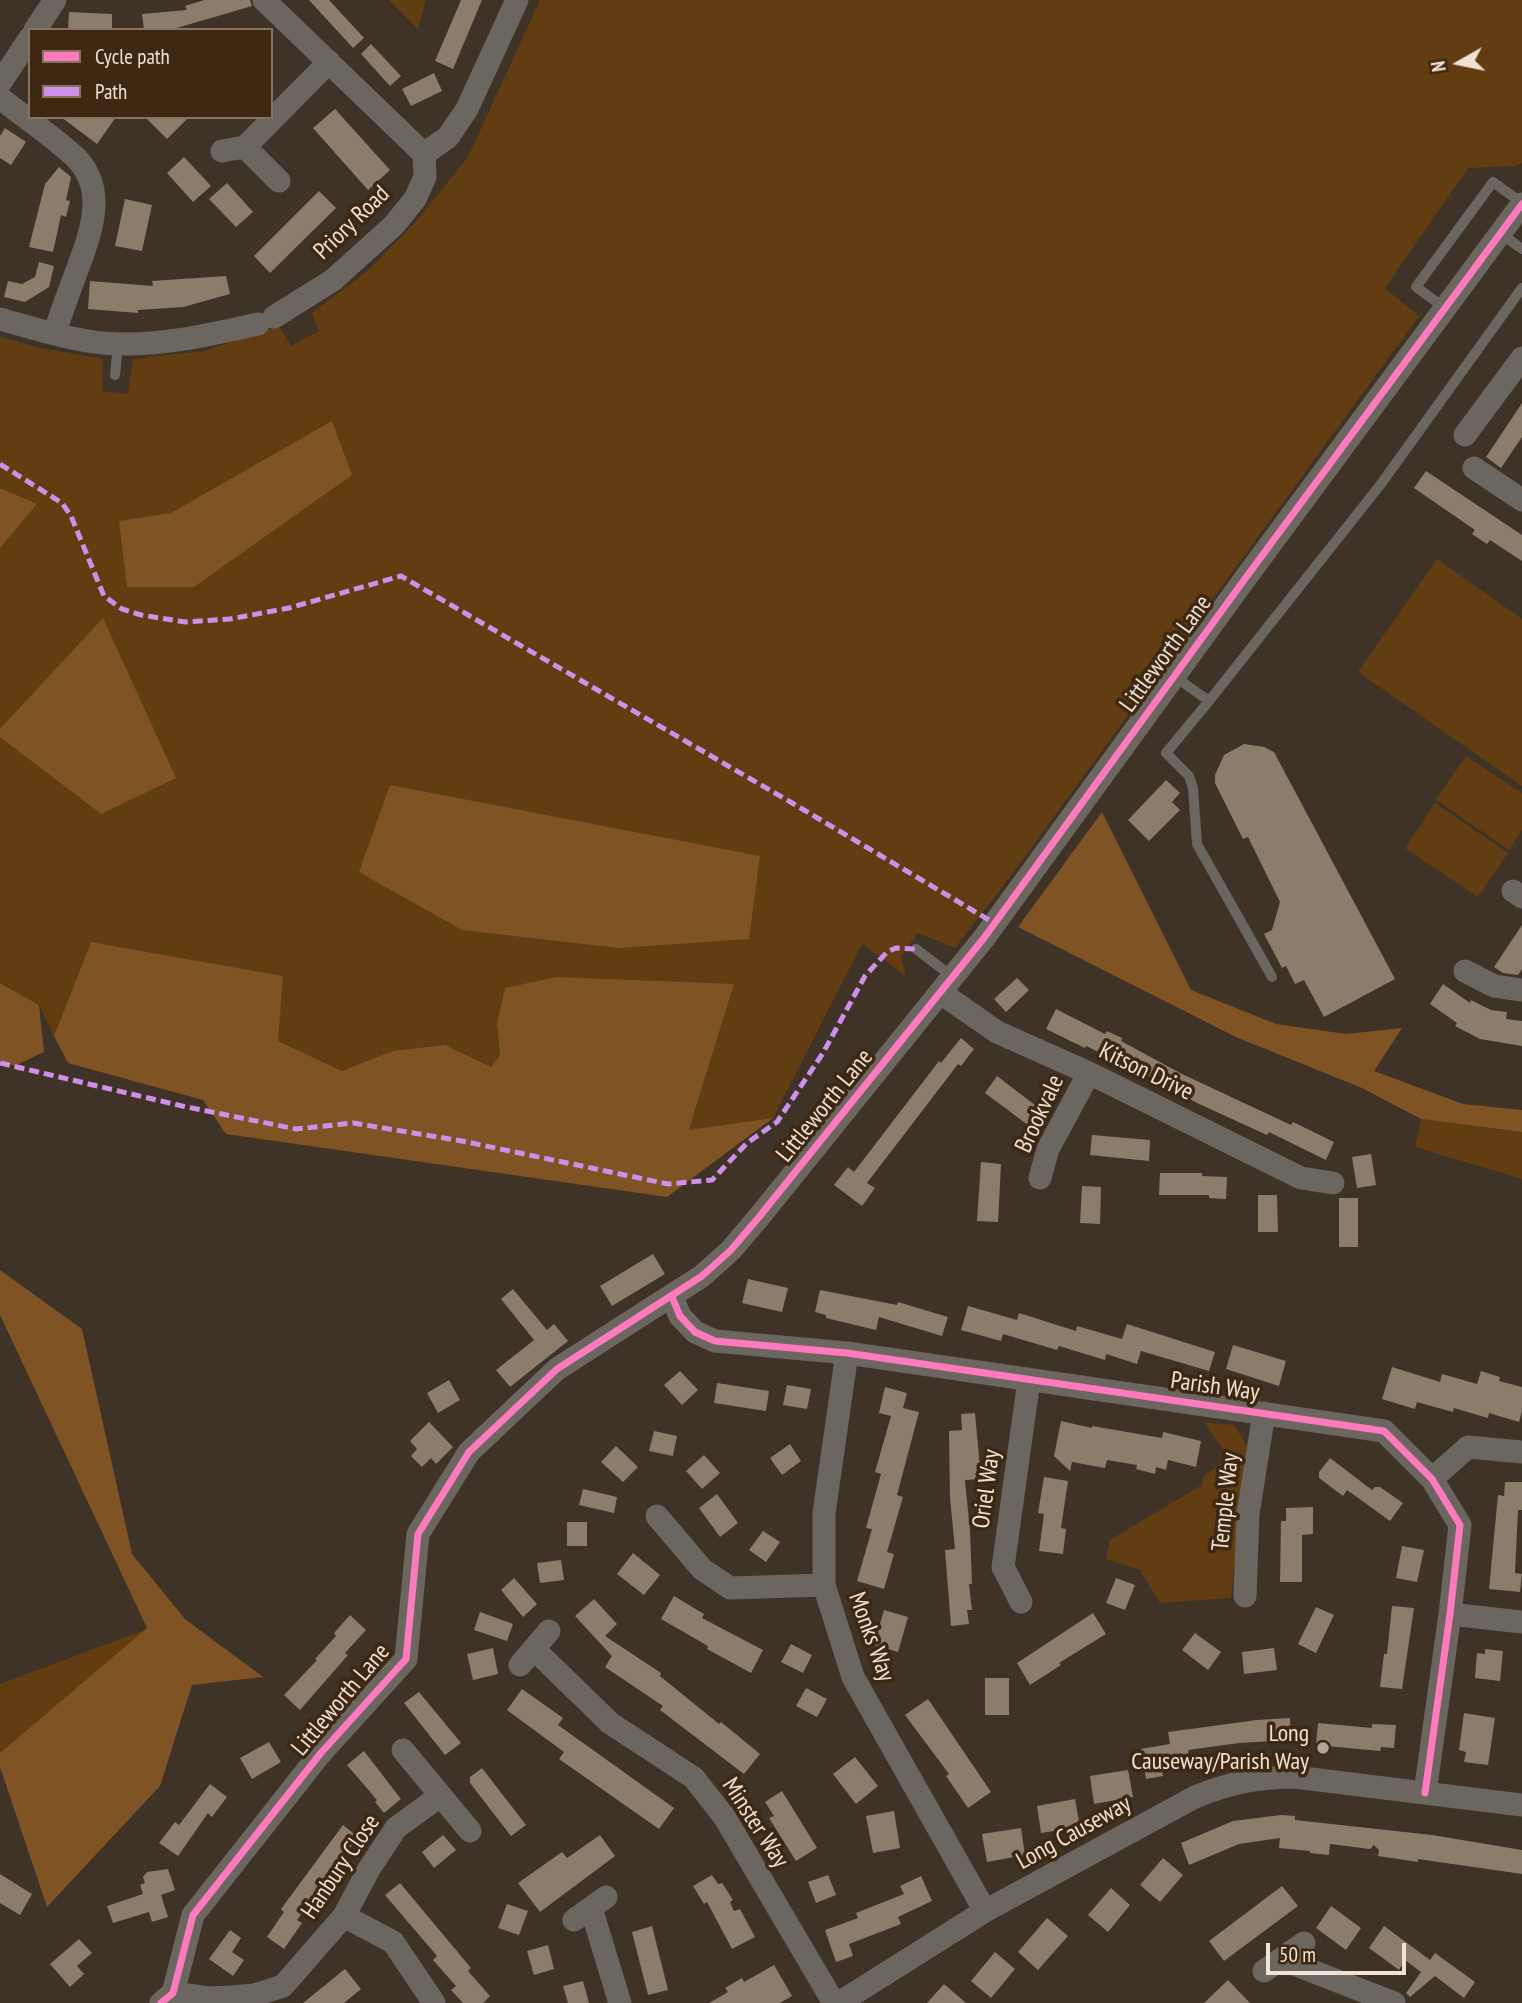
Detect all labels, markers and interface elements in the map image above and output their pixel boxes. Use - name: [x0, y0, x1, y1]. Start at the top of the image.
- legend: [28, 28, 273, 119]
- north arrow: [1424, 28, 1494, 98]
- text: Cycle path: [95, 43, 170, 70]
- text: N: [1426, 59, 1451, 73]
- text: Path: [95, 78, 127, 105]
- street label: Priory Road: [308, 180, 396, 266]
- street label: Littleworth Lane: [1114, 590, 1218, 718]
- street label: Kitson Drive: [1094, 1037, 1198, 1107]
- street label: Littleworth Lane: [771, 1044, 879, 1168]
- street label: Brookvale: [1010, 1071, 1070, 1157]
- street label: Parish Way: [1169, 1367, 1261, 1407]
- street label: Oriel Way: [967, 1448, 1007, 1530]
- street label: Temple Way: [1207, 1451, 1245, 1553]
- street label: Monks Way: [842, 1589, 900, 1685]
- street label: Littleworth Lane: [286, 1638, 396, 1762]
- place label: Long Causeway/Parish Way: [1131, 1720, 1309, 1776]
- marker: Long Causeway/Parish Way: [1315, 1740, 1331, 1756]
- street label: Minster Way: [715, 1773, 795, 1873]
- street label: Long Causeway: [1012, 1790, 1136, 1876]
- street label: Hanbury Close: [296, 1809, 386, 1925]
- scale bar: [1270, 1930, 1410, 1974]
- text: 50 m: [1279, 1941, 1316, 1968]

